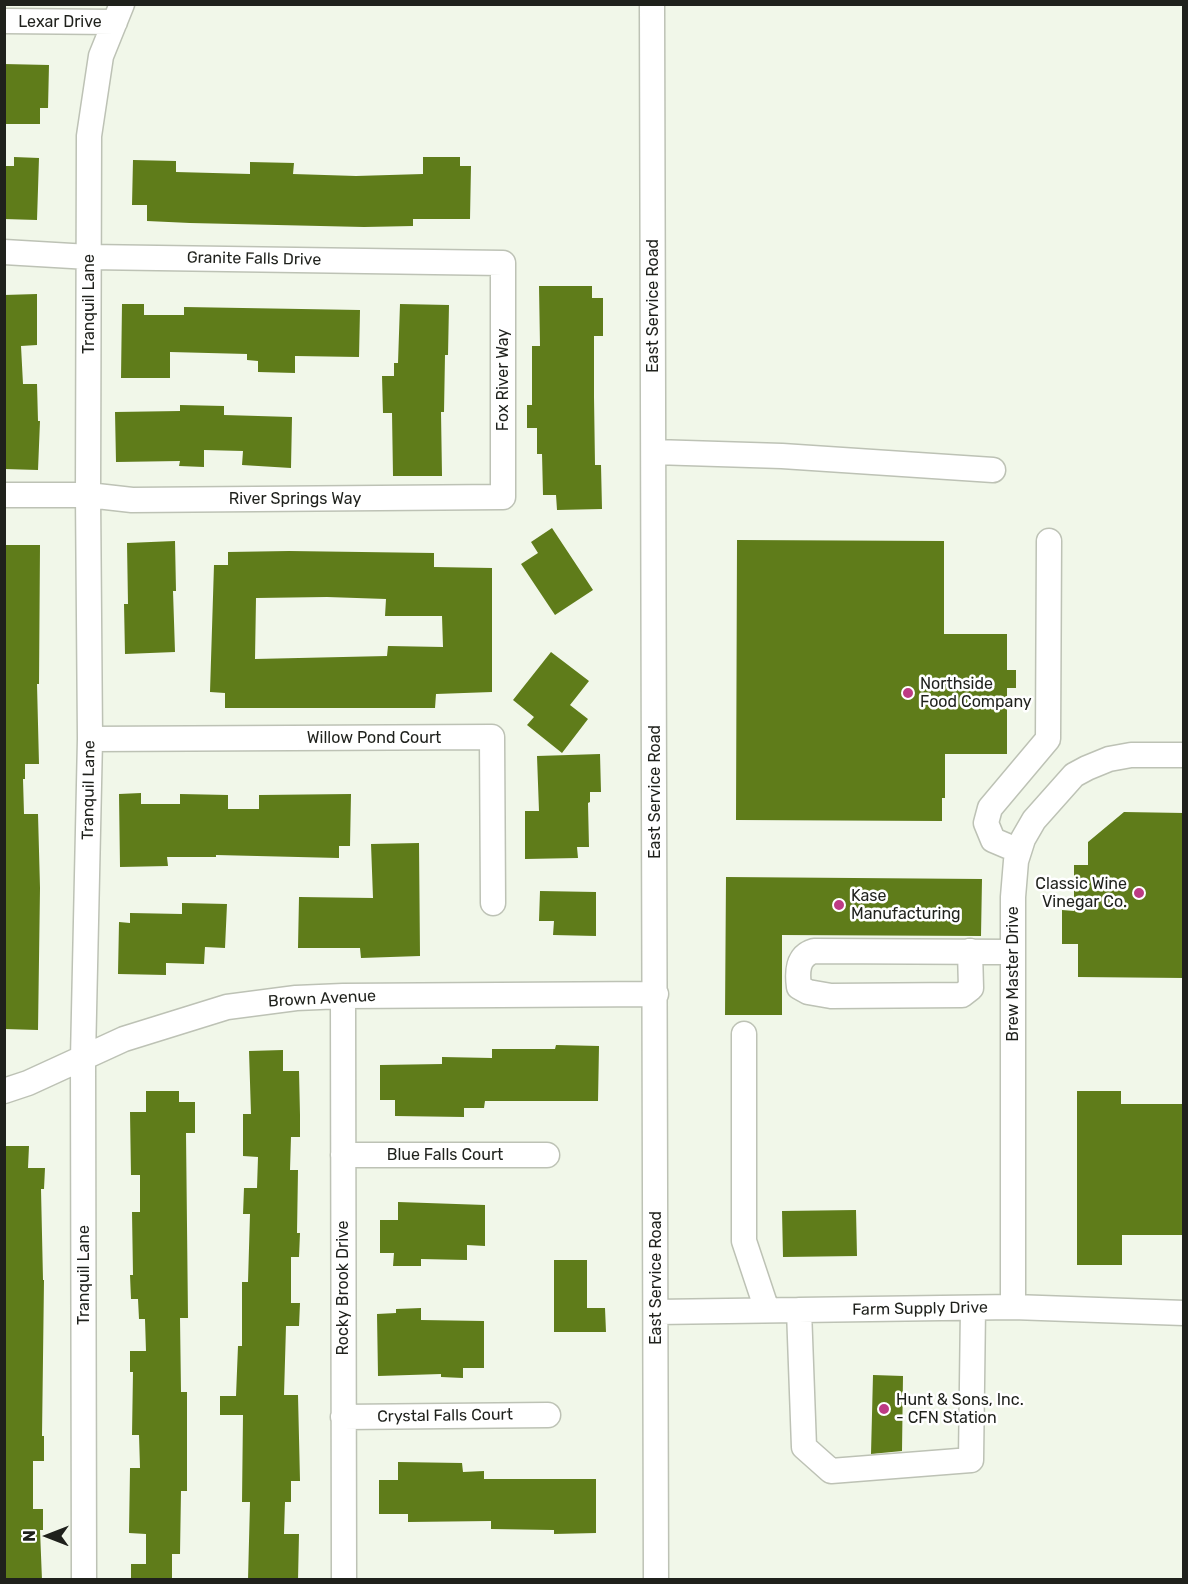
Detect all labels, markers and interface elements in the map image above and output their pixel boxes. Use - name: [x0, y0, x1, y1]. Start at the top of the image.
- street label: Lexar Drive: [18, 12, 102, 32]
- street label: East Service Road: [643, 239, 663, 373]
- street label: Granite Falls Drive: [187, 248, 321, 270]
- street label: Tranquil Lane: [79, 254, 99, 354]
- street label: Fox River Way: [493, 329, 513, 431]
- street label: River Springs Way: [229, 489, 361, 509]
- place label: Northside Food Company: [920, 674, 1032, 712]
- marker: Northside Food Company: [901, 686, 915, 700]
- street label: East Service Road: [645, 725, 665, 859]
- street label: Willow Pond Court: [307, 728, 441, 748]
- street label: Tranquil Lane: [79, 740, 99, 840]
- place label: Classic Wine Vinegar Co.: [1035, 874, 1127, 912]
- place label: Kase Manufacturing: [851, 886, 961, 924]
- marker: Classic Wine Vinegar Co.: [1132, 886, 1146, 900]
- marker: Kase Manufacturing: [832, 898, 846, 912]
- street label: Brew Master Drive: [1003, 906, 1023, 1042]
- street label: Brown Avenue: [268, 987, 376, 1011]
- street label: Blue Falls Court: [387, 1145, 503, 1165]
- street label: East Service Road: [646, 1211, 666, 1345]
- street label: Rocky Brook Drive: [333, 1220, 353, 1356]
- street label: Tranquil Lane: [74, 1225, 94, 1325]
- street label: Farm Supply Drive: [852, 1298, 988, 1320]
- place label: Hunt & Sons, Inc. - CFN Station: [896, 1390, 1024, 1428]
- marker: Hunt & Sons, Inc. - CFN Station: [877, 1402, 891, 1416]
- street label: Crystal Falls Court: [377, 1405, 513, 1427]
- north arrow: [18, 1506, 78, 1566]
- text: N: [20, 1530, 39, 1542]

